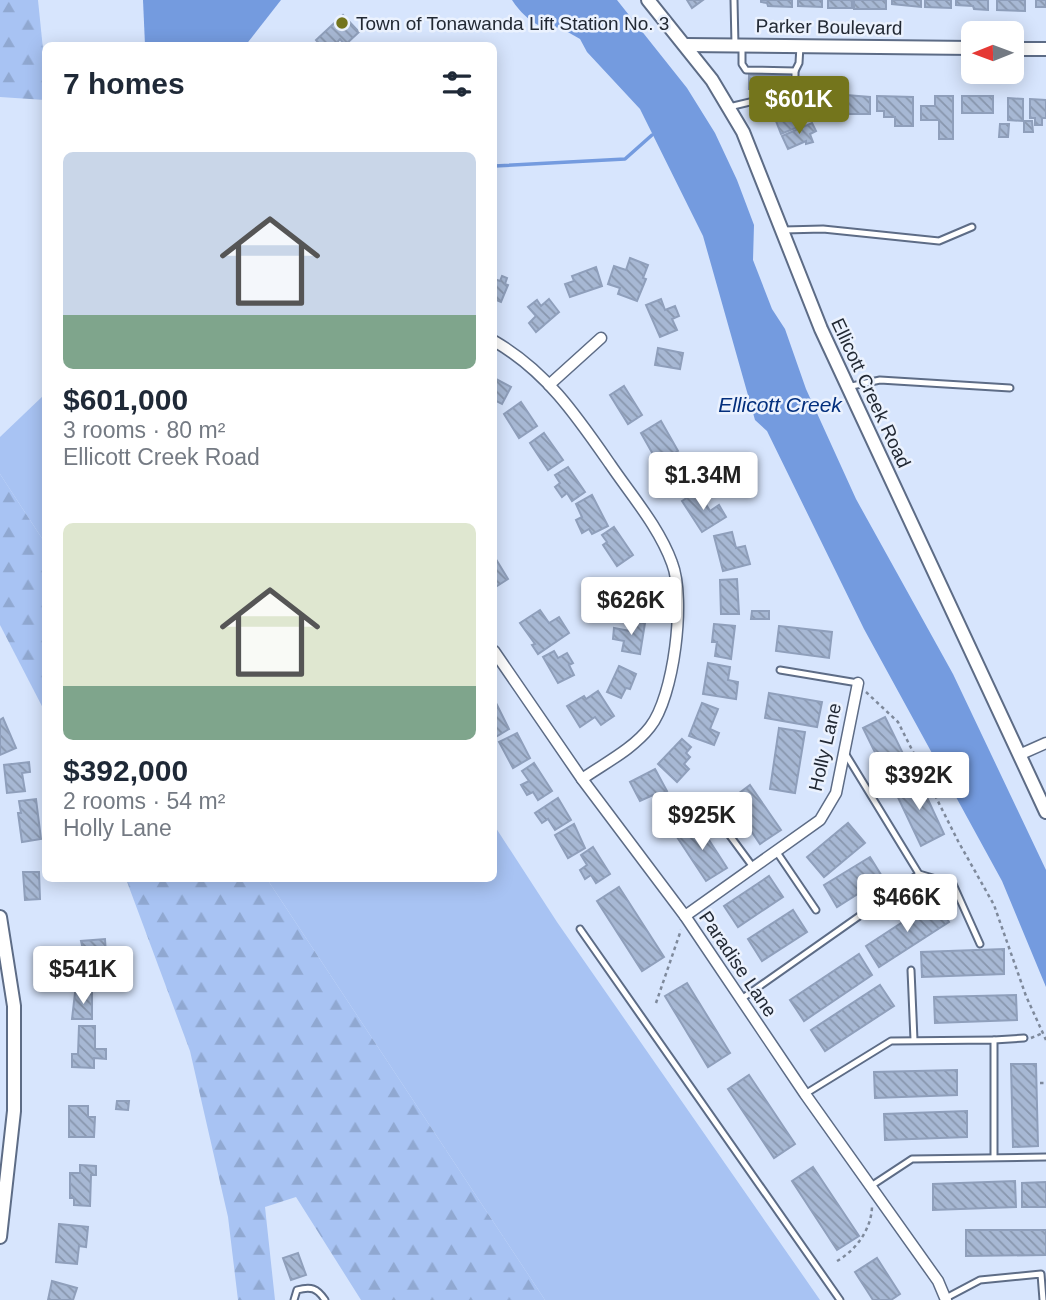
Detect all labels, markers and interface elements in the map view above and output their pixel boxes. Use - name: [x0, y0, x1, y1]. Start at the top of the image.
- place label: Town of Tonawanda Lift Station No. 3: [356, 13, 669, 34]
- marker: Town of Tonawanda Lift Station No. 3: [334, 15, 350, 31]
- street label: Parker Boulevard: [755, 15, 903, 39]
- north arrow: [961, 21, 1024, 84]
- map controls: [961, 21, 1024, 84]
- icon: filters: [438, 65, 476, 103]
- text: 7 homes: [63, 67, 185, 100]
- pin: $601K: [750, 76, 848, 136]
- text: $601K: [765, 86, 833, 112]
- icon: home: [207, 198, 333, 324]
- street label: Ellicott Creek Road: [827, 315, 915, 471]
- text: $601,000: [63, 383, 188, 416]
- water label: Ellicott Creek: [718, 393, 843, 416]
- text: 3 rooms · 80 m²: [63, 417, 225, 443]
- text: Ellicott Creek Road: [63, 444, 260, 470]
- pin: $1.34M: [646, 452, 760, 512]
- text: $1.34M: [665, 462, 741, 488]
- icon: home: [207, 569, 333, 695]
- pin: $626K: [582, 578, 680, 637]
- text: $626K: [597, 587, 665, 613]
- street label: Holly Lane: [805, 701, 845, 793]
- pin: $392K: [870, 752, 968, 812]
- text: $392,000: [63, 754, 188, 787]
- text: $392K: [885, 762, 953, 788]
- text: 2 rooms · 54 m²: [63, 788, 225, 814]
- pin: $925K: [653, 792, 751, 852]
- text: $925K: [668, 802, 736, 828]
- text: Holly Lane: [63, 815, 172, 841]
- pin: $466K: [858, 874, 956, 934]
- text: $466K: [873, 884, 941, 910]
- street label: Paradise Lane: [695, 907, 781, 1021]
- pin: $541K: [34, 946, 132, 1006]
- text: $541K: [49, 956, 117, 982]

